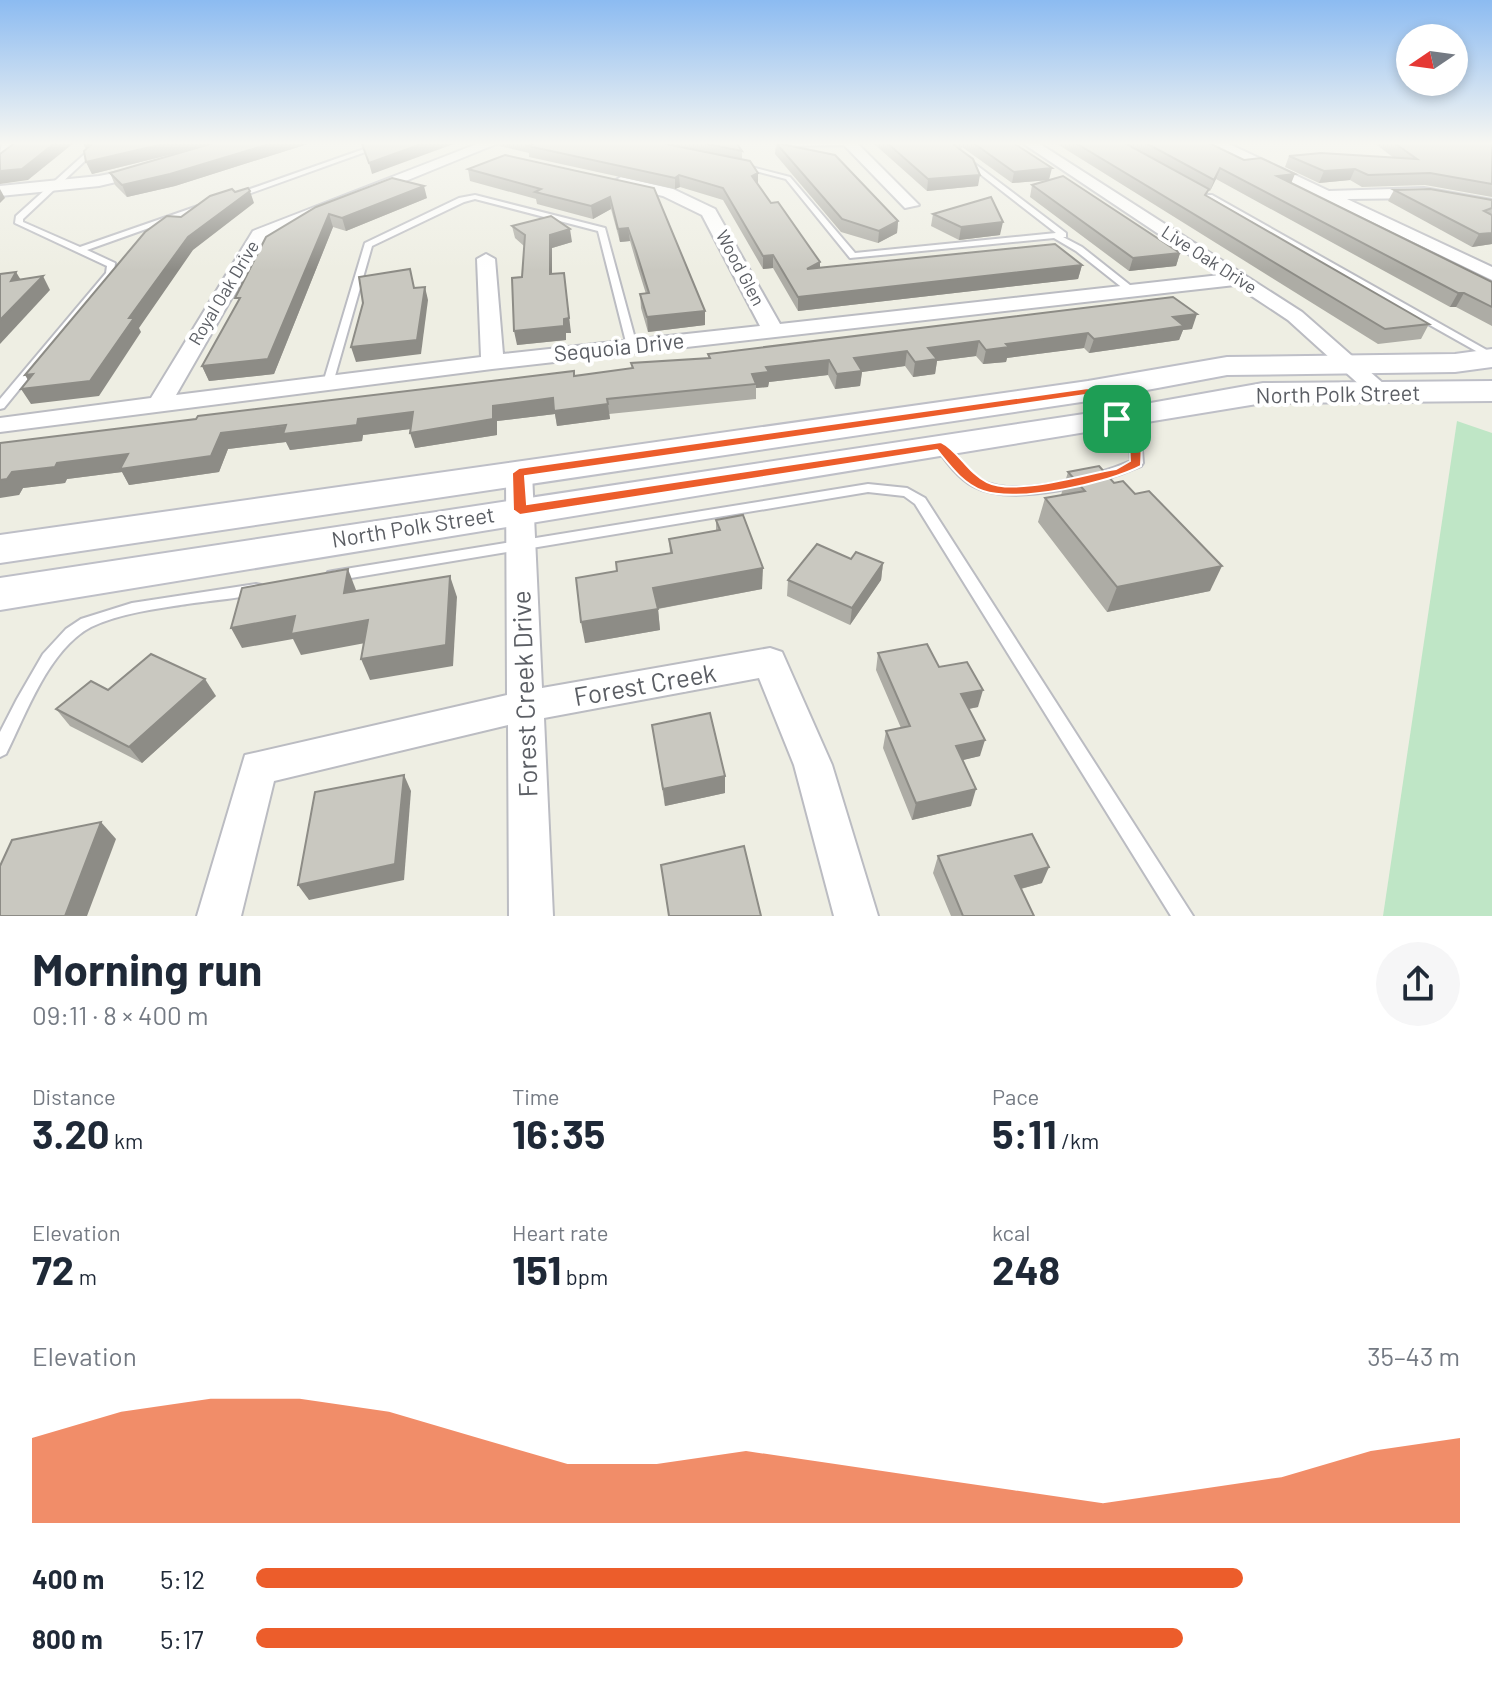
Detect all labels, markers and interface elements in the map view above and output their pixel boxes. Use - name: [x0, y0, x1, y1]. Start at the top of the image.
- north arrow: [1396, 24, 1468, 96]
- map controls: [1396, 24, 1468, 96]
- street label: Live Oak Drive: [1158, 220, 1261, 298]
- street label: Wood Glen: [712, 226, 770, 309]
- street label: Royal Oak Drive: [183, 236, 263, 349]
- street label: Sequoia Drive: [553, 326, 685, 366]
- street label: North Polk Street: [1255, 379, 1421, 407]
- pin: [1083, 385, 1151, 453]
- icon: arrive: [1095, 397, 1139, 441]
- street label: North Polk Street: [330, 500, 496, 552]
- street label: Forest Creek Drive: [504, 590, 543, 798]
- street label: Forest Creek: [571, 656, 718, 711]
- text: Morning run: [32, 942, 262, 995]
- button: share: [1376, 942, 1460, 1026]
- text: 09:11 · 8 × 400 m: [32, 999, 209, 1030]
- text: Distance: [32, 1083, 116, 1109]
- text: Time: [512, 1083, 560, 1109]
- text: Pace: [992, 1083, 1039, 1109]
- text: 3.20: [32, 1109, 110, 1157]
- text: 16:35: [512, 1109, 605, 1157]
- text: 5:11: [992, 1109, 1057, 1157]
- text: km: [110, 1127, 143, 1153]
- text: /km: [1057, 1127, 1099, 1153]
- text: Elevation: [32, 1219, 121, 1245]
- text: Heart rate: [512, 1219, 609, 1245]
- text: kcal: [992, 1219, 1030, 1245]
- text: 72: [32, 1245, 74, 1293]
- text: 151: [512, 1245, 561, 1293]
- text: 248: [992, 1245, 1060, 1293]
- text: m: [74, 1263, 97, 1289]
- text: bpm: [561, 1263, 608, 1289]
- text: Elevation: [32, 1340, 137, 1371]
- text: 35–43 m: [1367, 1340, 1460, 1371]
- text: 400 m: [32, 1563, 104, 1594]
- text: 5:12: [160, 1563, 205, 1594]
- text: 800 m: [32, 1623, 103, 1654]
- text: 5:17: [160, 1623, 204, 1654]

